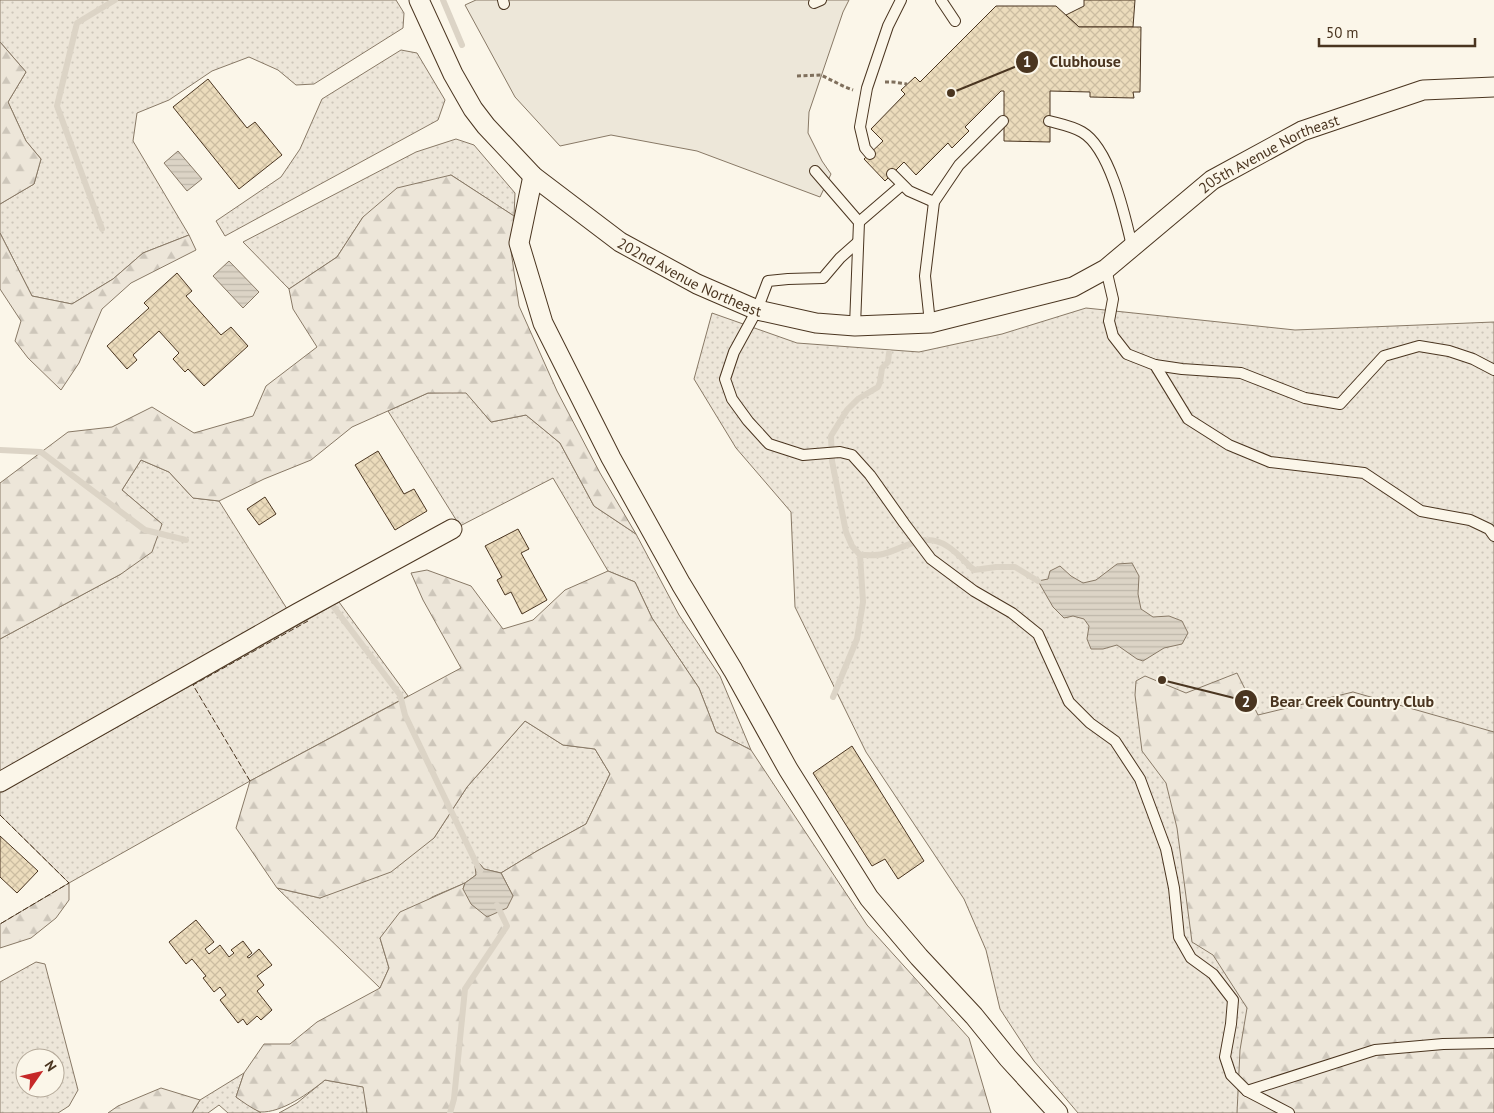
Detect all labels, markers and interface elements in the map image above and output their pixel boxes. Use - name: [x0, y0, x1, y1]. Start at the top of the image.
- scale bar: [1319, 15, 1475, 47]
- text: 50 m: [1326, 23, 1359, 42]
- callout: Clubhouse: [1014, 46, 1131, 77]
- text: Clubhouse: [1049, 51, 1121, 71]
- text: 1: [1023, 52, 1031, 71]
- street label: 205th Avenue Northeast: [1194, 110, 1341, 197]
- street label: 202nd Avenue Northeast: [614, 233, 763, 320]
- callout: Bear Creek Country Club: [1234, 686, 1444, 717]
- text: Bear Creek Country Club: [1270, 691, 1434, 711]
- text: 2: [1242, 692, 1250, 711]
- north arrow: [15, 1048, 65, 1098]
- text: N: [41, 1057, 61, 1075]

